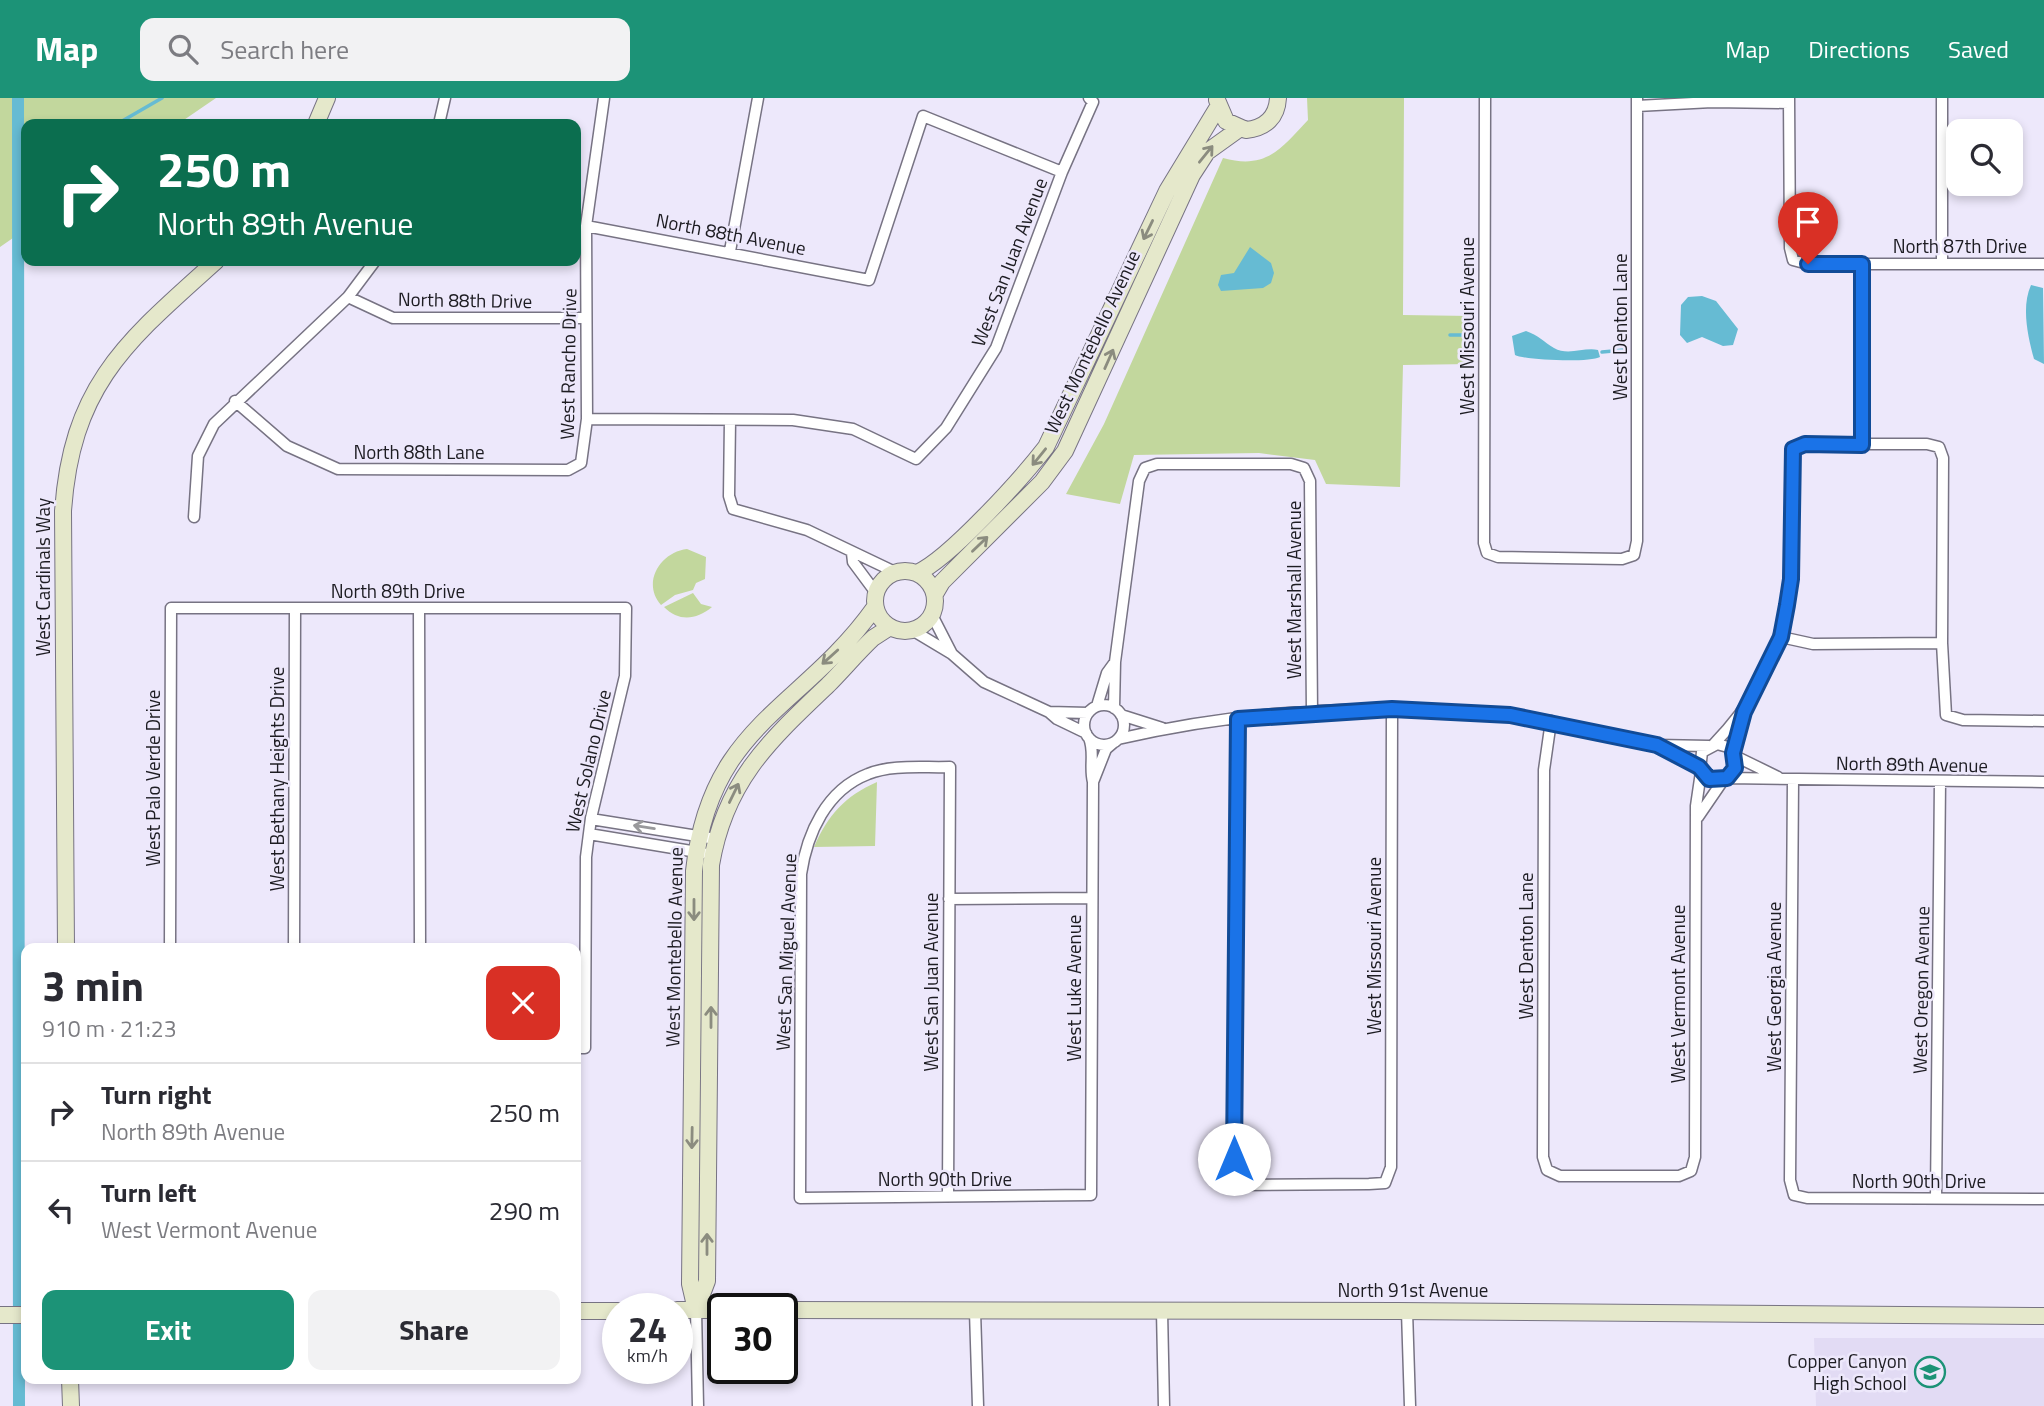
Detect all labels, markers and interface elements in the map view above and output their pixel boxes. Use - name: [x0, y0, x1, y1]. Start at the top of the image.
- search box: [140, 18, 630, 81]
- text: Map: [35, 24, 98, 74]
- icon: search: [164, 30, 202, 68]
- text: Search here: [220, 30, 349, 69]
- text: Map: [1725, 31, 1770, 67]
- text: Directions: [1808, 31, 1910, 67]
- text: Saved: [1948, 31, 2009, 67]
- map controls: [1946, 119, 2023, 196]
- button: search: [1946, 119, 2023, 196]
- text: 250 m: [157, 131, 291, 206]
- one-way arrow: [1199, 146, 1214, 164]
- icon: right: [42, 147, 133, 238]
- street label: West San Juan Avenue: [963, 173, 1054, 351]
- pin: [1778, 192, 1838, 264]
- text: North 89th Avenue: [157, 199, 413, 247]
- icon: arrive: [1789, 203, 1827, 241]
- street label: North 88th Avenue: [654, 205, 809, 262]
- one-way arrow: [1141, 219, 1155, 240]
- street label: North 87th Drive: [1893, 231, 2027, 260]
- street label: West Missouri Avenue: [1452, 237, 1481, 415]
- street label: West Montebello Avenue: [1036, 245, 1147, 439]
- street label: West Denton Lane: [1605, 253, 1634, 401]
- street label: North 88th Drive: [398, 284, 532, 315]
- street label: West Rancho Drive: [552, 288, 583, 440]
- one-way arrow: [1103, 349, 1116, 371]
- street label: North 88th Lane: [353, 437, 485, 466]
- one-way arrow: [1031, 447, 1047, 465]
- street label: West Cardinals Way: [28, 498, 57, 656]
- street label: West Marshall Avenue: [1279, 501, 1308, 679]
- one-way arrow: [972, 535, 989, 552]
- street label: North 89th Drive: [331, 576, 465, 605]
- one-way arrow: [821, 649, 839, 665]
- street label: West Bethany Heights Drive: [262, 667, 291, 891]
- street label: West Solano Drive: [557, 687, 618, 835]
- street label: West Palo Verde Drive: [138, 690, 167, 866]
- street label: North 89th Avenue: [1836, 748, 1988, 779]
- one-way arrow: [727, 783, 741, 804]
- one-way arrow: [634, 820, 656, 833]
- street label: West Montebello Avenue: [657, 847, 690, 1047]
- street label: West San Miguel Avenue: [768, 853, 803, 1051]
- street label: West Missouri Avenue: [1359, 857, 1388, 1035]
- street label: West Denton Lane: [1511, 872, 1540, 1020]
- street label: West San Juan Avenue: [916, 893, 945, 1071]
- one-way arrow: [687, 899, 701, 922]
- street label: West Georgia Avenue: [1759, 902, 1788, 1072]
- street label: West Vermont Avenue: [1663, 905, 1692, 1083]
- street label: West Oregon Avenue: [1905, 906, 1936, 1074]
- street label: West Luke Avenue: [1059, 915, 1088, 1061]
- text: 3 min: [42, 953, 144, 1017]
- button: close: [486, 966, 560, 1040]
- one-way arrow: [704, 1005, 718, 1028]
- text: 910 m · 21:23: [42, 1011, 177, 1046]
- text: Turn right: [101, 1075, 212, 1114]
- icon: right: [42, 1093, 80, 1131]
- text: 250 m: [489, 1093, 560, 1132]
- text: North 89th Avenue: [101, 1114, 285, 1149]
- position arrow: [1197, 1122, 1271, 1196]
- one-way arrow: [685, 1126, 699, 1149]
- street label: North 90th Drive: [878, 1164, 1012, 1193]
- street label: North 90th Drive: [1852, 1166, 1986, 1195]
- text: Turn left: [101, 1173, 196, 1212]
- icon: left: [42, 1191, 80, 1229]
- text: 290 m: [489, 1191, 560, 1230]
- text: West Vermont Avenue: [101, 1212, 317, 1247]
- one-way arrow: [700, 1233, 714, 1256]
- street label: North 91st Avenue: [1338, 1275, 1488, 1304]
- button: Exit: [42, 1290, 294, 1370]
- button: Share: [308, 1290, 560, 1370]
- speed limit sign: 30: [707, 1293, 798, 1384]
- text: 24: [628, 1302, 667, 1356]
- text: km/h: [627, 1342, 668, 1369]
- place label: Copper Canyon High School: [1787, 1346, 1907, 1397]
- school or university icon: Copper Canyon High School: [1913, 1355, 1947, 1389]

